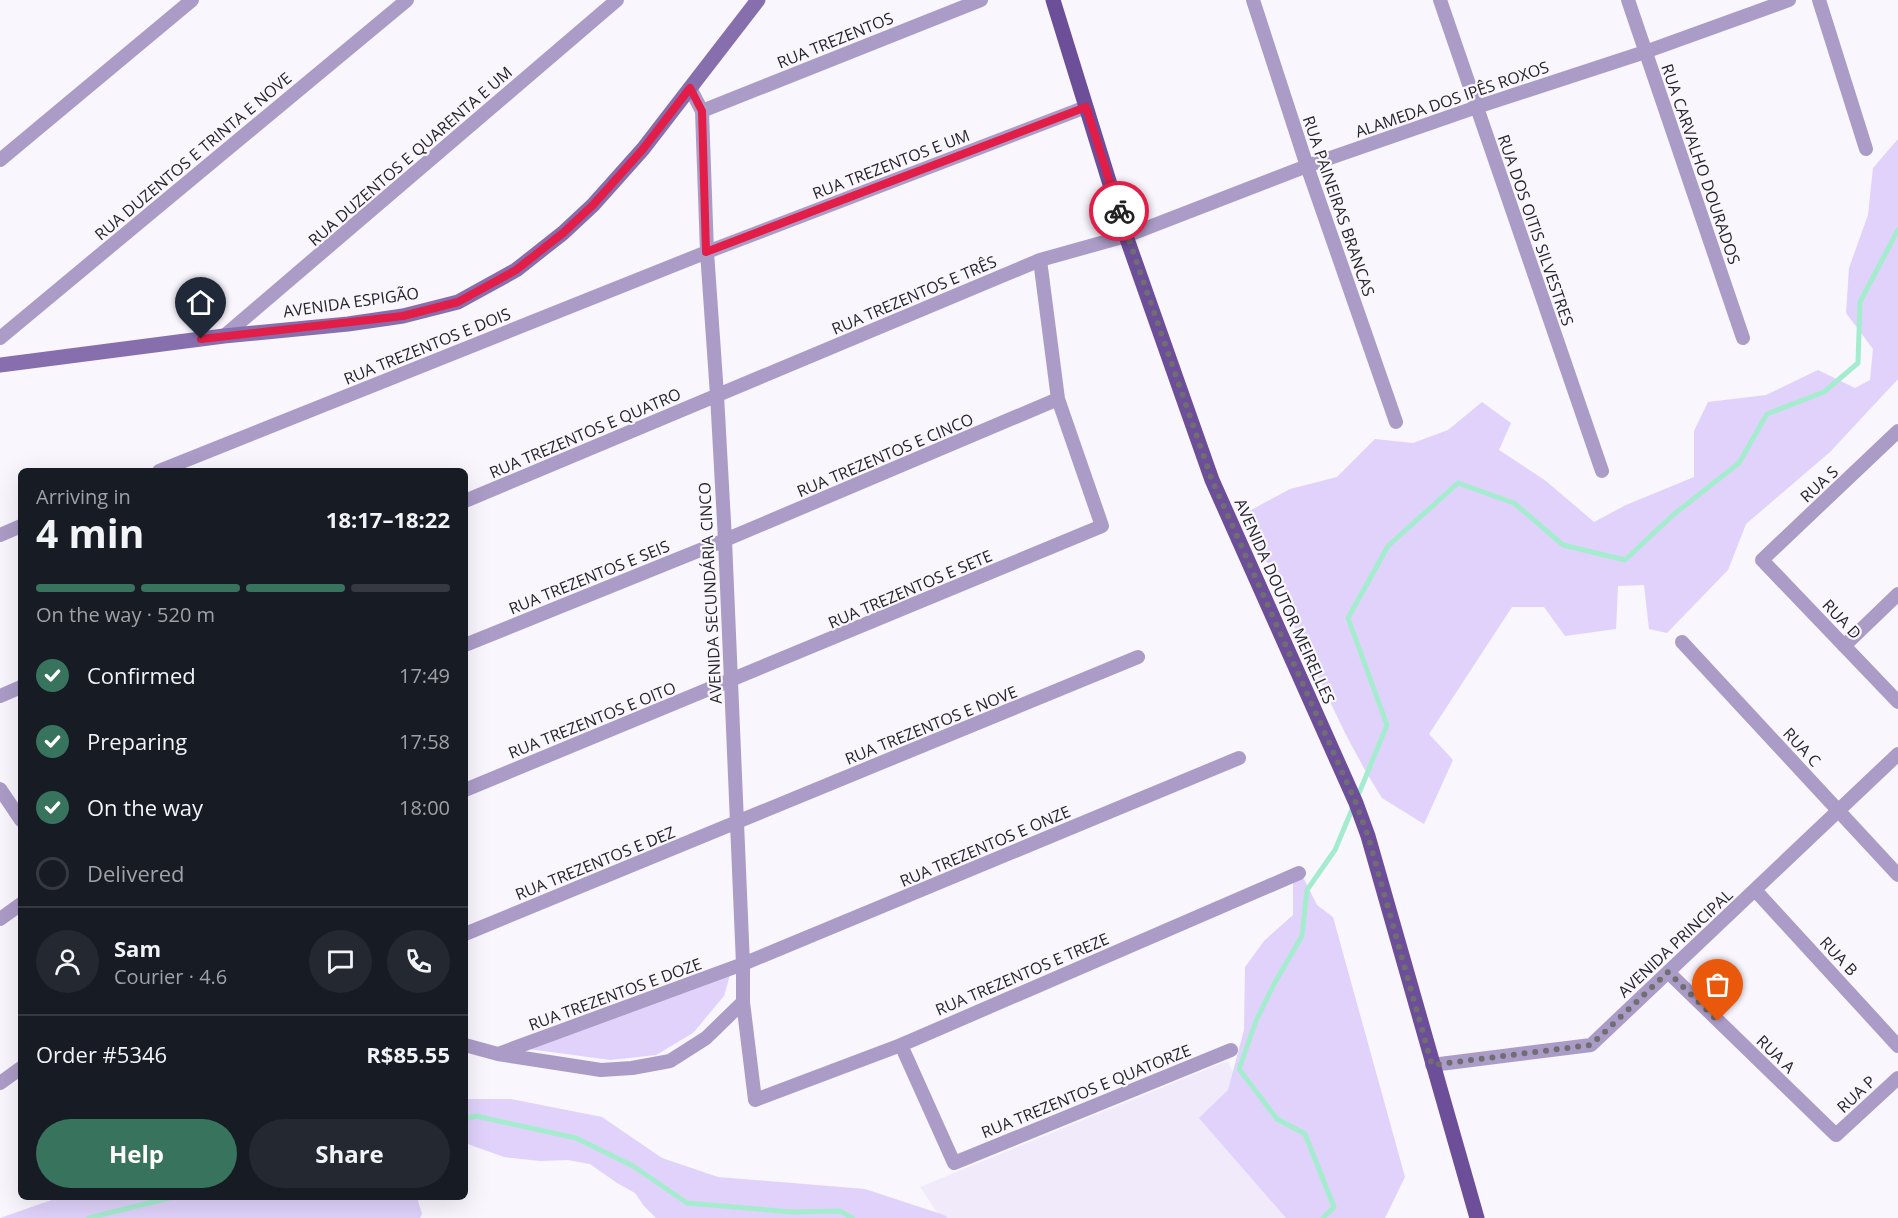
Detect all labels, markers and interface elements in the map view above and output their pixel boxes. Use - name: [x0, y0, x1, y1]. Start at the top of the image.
- street label: RUA TREZENTOS: [774, 7, 897, 73]
- street label: ALAMEDA DOS IPÊS ROXOS: [1352, 55, 1552, 143]
- street label: RUA DUZENTOS E QUARENTA E UM: [303, 61, 517, 251]
- street label: RUA CARVALHO DOURADOS: [1656, 61, 1746, 267]
- street label: RUA DUZENTOS E TRINTA E NOVE: [90, 67, 296, 245]
- street label: RUA PAINEIRAS BRANCAS: [1298, 113, 1380, 299]
- street label: RUA TREZENTOS E UM: [809, 124, 973, 204]
- street label: RUA DOS OITIS SILVESTRES: [1493, 131, 1579, 329]
- courier: [1089, 181, 1149, 241]
- icon: bike: [1103, 195, 1136, 228]
- street label: RUA TREZENTOS E TRÊS: [828, 250, 1000, 340]
- pin: [175, 277, 226, 339]
- street label: AVENIDA ESPIGÃO: [282, 282, 420, 322]
- icon: home: [184, 286, 217, 319]
- street label: RUA TREZENTOS E DOIS: [340, 302, 514, 390]
- street label: RUA TREZENTOS E QUATRO: [486, 383, 684, 483]
- street label: RUA TREZENTOS E CINCO: [793, 408, 977, 502]
- street label: RUA S: [1795, 461, 1843, 507]
- street label: AVENIDA SECUNDÁRIA CINCO: [693, 482, 727, 704]
- text: Arriving in: [36, 483, 131, 510]
- street label: AVENIDA DOUTOR MEIRELLES: [1230, 495, 1340, 707]
- text: 18:17–18:22: [326, 504, 450, 534]
- text: 4 min: [36, 506, 144, 559]
- street label: RUA TREZENTOS E SEIS: [505, 535, 673, 619]
- street label: RUA TREZENTOS E SETE: [825, 544, 995, 634]
- street label: RUA D: [1818, 594, 1866, 644]
- text: On the way · 520 m: [36, 601, 215, 628]
- icon: check: [36, 659, 69, 692]
- text: Confirmed: [87, 660, 196, 690]
- text: 17:49: [399, 662, 450, 689]
- street label: RUA TREZENTOS E OITO: [505, 676, 679, 764]
- street label: RUA TREZENTOS E NOVE: [842, 680, 1020, 770]
- street label: RUA C: [1778, 723, 1826, 771]
- icon: check: [36, 725, 69, 758]
- text: Preparing: [87, 726, 187, 756]
- text: 17:58: [399, 728, 450, 755]
- icon: check: [36, 791, 69, 824]
- text: On the way: [87, 792, 203, 822]
- text: 18:00: [399, 794, 450, 821]
- street label: RUA TREZENTOS E ONZE: [896, 800, 1074, 892]
- street label: RUA TREZENTOS E DEZ: [512, 821, 678, 905]
- text: Delivered: [87, 858, 185, 888]
- street label: AVENIDA PRINCIPAL: [1613, 884, 1737, 1002]
- street label: RUA TREZENTOS E TREZE: [932, 927, 1112, 1021]
- button: person: [36, 930, 99, 993]
- button: chat: [309, 930, 372, 993]
- button: phone: [387, 930, 450, 993]
- street label: RUA B: [1815, 932, 1863, 980]
- text: Sam: [114, 933, 161, 963]
- street label: RUA TREZENTOS E DOZE: [525, 952, 705, 1036]
- pin: [1692, 959, 1743, 1021]
- text: Courier · 4.6: [114, 963, 227, 990]
- icon: bag: [1701, 968, 1734, 1001]
- street label: RUA A: [1752, 1030, 1801, 1078]
- text: Order #5346: [36, 1039, 167, 1069]
- text: R$85.55: [366, 1039, 450, 1069]
- street label: RUA TREZENTOS E QUATORZE: [978, 1039, 1194, 1143]
- street label: RUA P: [1832, 1070, 1880, 1118]
- button: Help: [36, 1119, 237, 1188]
- button: Share: [249, 1119, 450, 1188]

